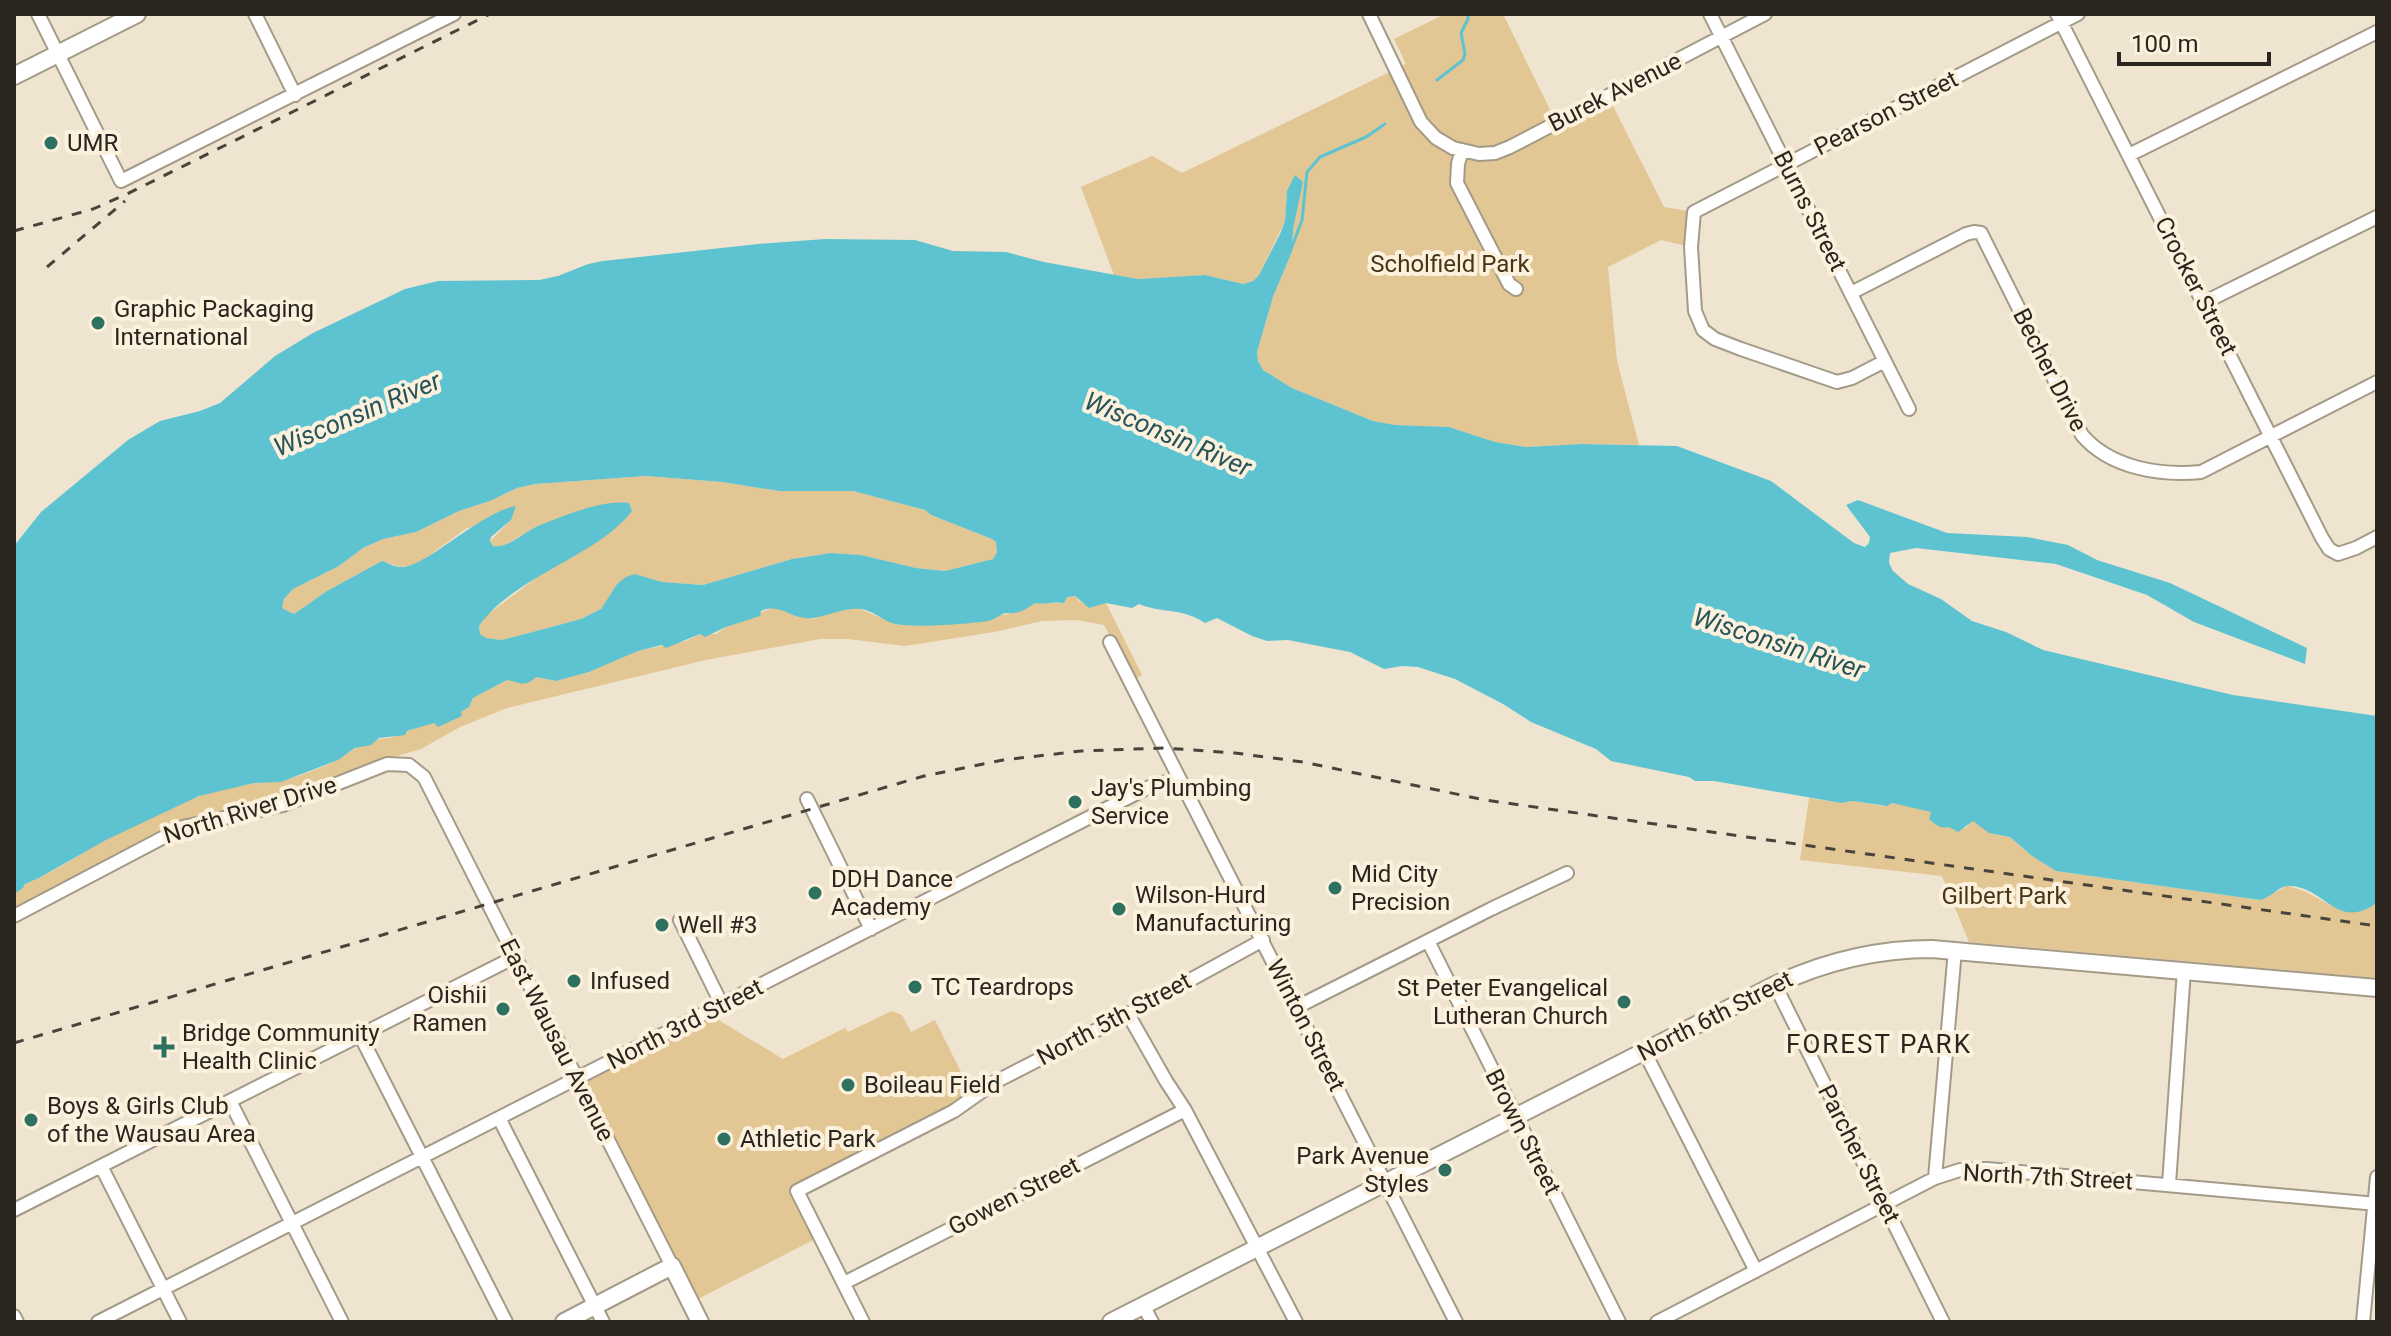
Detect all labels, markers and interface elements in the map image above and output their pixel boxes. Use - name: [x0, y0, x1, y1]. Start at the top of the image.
- scale bar: [2119, 16, 2269, 66]
- text: 100 m: [2131, 30, 2198, 58]
- street label: Burek Avenue: [1544, 47, 1686, 137]
- street label: Pearson Street: [1809, 65, 1963, 161]
- place label: UMR: [67, 129, 119, 157]
- marker: UMR: [42, 134, 60, 152]
- street label: Burns Street: [1768, 146, 1852, 276]
- street label: Crocker Street: [2149, 212, 2243, 360]
- park label: Scholfield Park: [1370, 250, 1530, 278]
- place label: Graphic Packaging International: [114, 295, 314, 351]
- street label: Becher Drive: [2007, 304, 2093, 436]
- marker: Graphic Packaging International: [89, 314, 107, 332]
- water label: Wisconsin River: [269, 365, 446, 463]
- water label: Wisconsin River: [1080, 385, 1257, 483]
- water label: Wisconsin River: [1690, 601, 1870, 685]
- street label: North River Drive: [160, 770, 340, 850]
- place label: Jay's Plumbing Service: [1091, 774, 1252, 830]
- marker: Jay's Plumbing Service: [1066, 793, 1084, 811]
- place label: Mid City Precision: [1351, 860, 1450, 916]
- place label: DDH Dance Academy: [831, 865, 953, 921]
- marker: Mid City Precision: [1326, 879, 1344, 897]
- place label: Wilson-Hurd Manufacturing: [1135, 881, 1291, 937]
- park label: Gilbert Park: [1941, 882, 2067, 910]
- marker: DDH Dance Academy: [806, 884, 824, 902]
- marker: Wilson-Hurd Manufacturing: [1110, 900, 1128, 918]
- place label: Well #3: [678, 911, 758, 939]
- marker: Well #3: [653, 916, 671, 934]
- street label: East Wausau Avenue: [494, 934, 620, 1146]
- street label: Winton Street: [1261, 954, 1351, 1096]
- street label: North 6th Street: [1633, 965, 1797, 1067]
- place label: Infused: [590, 967, 670, 995]
- street label: North 5th Street: [1032, 967, 1196, 1071]
- marker: Infused: [565, 972, 583, 990]
- street label: North 3rd Street: [603, 973, 768, 1075]
- place label: TC Teardrops: [931, 973, 1074, 1001]
- place label: St Peter Evangelical Lutheran Church: [1397, 974, 1608, 1030]
- marker: TC Teardrops: [906, 978, 924, 996]
- place label: Oishii Ramen: [412, 981, 487, 1037]
- marker: St Peter Evangelical Lutheran Church: [1615, 993, 1633, 1011]
- marker: Oishii Ramen: [494, 1000, 512, 1018]
- place label: Bridge Community Health Clinic: [182, 1019, 380, 1075]
- district label: FOREST PARK: [1786, 1029, 1972, 1059]
- marker: Bridge Community Health Clinic: [153, 1036, 175, 1058]
- street label: Brown Street: [1479, 1065, 1567, 1200]
- place label: Boileau Field: [864, 1071, 1000, 1099]
- marker: Boileau Field: [839, 1076, 857, 1094]
- street label: Parcher Street: [1812, 1080, 1906, 1228]
- place label: Boys & Girls Club of the Wausau Area: [47, 1092, 256, 1148]
- marker: Boys & Girls Club of the Wausau Area: [22, 1111, 40, 1129]
- place label: Athletic Park: [740, 1125, 876, 1153]
- marker: Athletic Park: [715, 1130, 733, 1148]
- place label: Park Avenue Styles: [1296, 1142, 1429, 1198]
- street label: Gowen Street: [944, 1151, 1084, 1241]
- street label: North 7th Street: [1962, 1159, 2134, 1195]
- marker: Park Avenue Styles: [1436, 1161, 1454, 1179]

